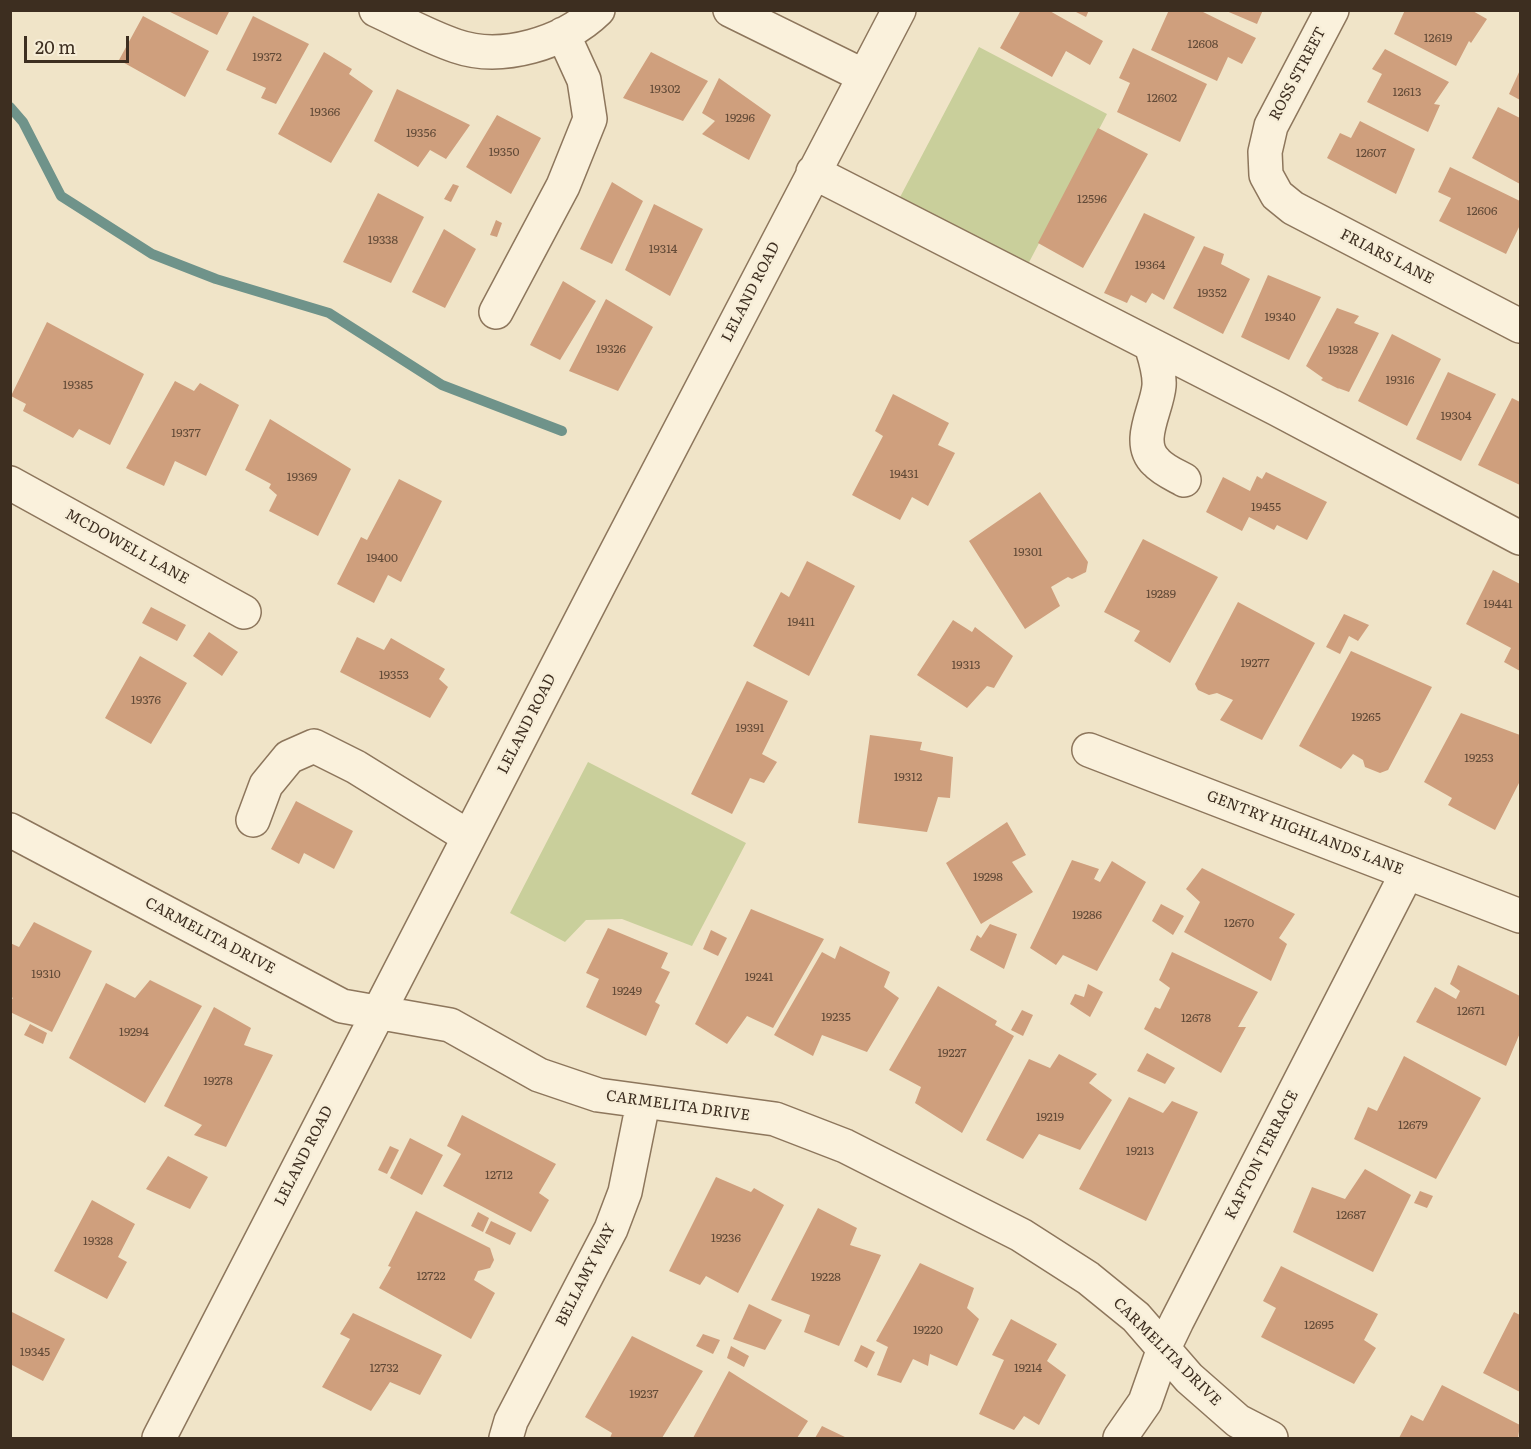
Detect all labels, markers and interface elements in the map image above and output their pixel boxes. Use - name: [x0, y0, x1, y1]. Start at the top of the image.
- scale bar: [27, 24, 132, 62]
- street label: ROSS STREET: [1266, 24, 1330, 124]
- house number: 12619: [1424, 31, 1452, 45]
- text: 20 m: [35, 33, 76, 60]
- house number: 12608: [1188, 37, 1218, 51]
- house number: 19372: [252, 50, 282, 64]
- house number: 19302: [650, 82, 680, 96]
- house number: 12613: [1393, 85, 1421, 99]
- house number: 12602: [1147, 91, 1177, 105]
- house number: 19366: [310, 105, 340, 119]
- house number: 19296: [725, 111, 755, 125]
- house number: 19356: [406, 126, 436, 140]
- house number: 19350: [489, 145, 519, 159]
- house number: 12607: [1356, 146, 1386, 160]
- house number: 12596: [1077, 192, 1107, 206]
- house number: 12606: [1467, 204, 1497, 218]
- street label: FRIARS LANE: [1337, 226, 1437, 288]
- house number: 19338: [368, 233, 398, 247]
- street label: LELAND ROAD: [718, 239, 784, 345]
- house number: 19314: [649, 242, 677, 256]
- house number: 19364: [1135, 258, 1165, 272]
- house number: 19352: [1197, 286, 1227, 300]
- house number: 19340: [1264, 310, 1296, 324]
- house number: 19326: [596, 342, 626, 356]
- house number: 19328: [1328, 343, 1358, 357]
- house number: 19316: [1386, 373, 1414, 387]
- house number: 19385: [63, 378, 93, 392]
- house number: 19304: [1440, 409, 1472, 423]
- house number: 19377: [171, 426, 201, 440]
- house number: 19431: [889, 467, 919, 481]
- house number: 19369: [287, 470, 317, 484]
- house number: 19455: [1251, 500, 1281, 514]
- street label: MCDOWELL LANE: [62, 506, 192, 588]
- house number: 19301: [1013, 545, 1043, 559]
- house number: 19400: [366, 551, 398, 565]
- house number: 19289: [1146, 587, 1176, 601]
- house number: 19441: [1483, 597, 1513, 611]
- house number: 19411: [787, 615, 815, 629]
- house number: 19277: [1240, 656, 1270, 670]
- house number: 19313: [951, 658, 981, 672]
- house number: 19353: [379, 668, 409, 682]
- street label: LELAND ROAD: [494, 671, 560, 777]
- house number: 19376: [131, 693, 161, 707]
- house number: 19265: [1351, 710, 1381, 724]
- house number: 19391: [736, 721, 764, 735]
- house number: 19253: [1464, 751, 1494, 765]
- house number: 19312: [894, 770, 922, 784]
- street label: GENTRY HIGHLANDS LANE: [1204, 787, 1406, 879]
- house number: 19298: [973, 870, 1003, 884]
- street label: CARMELITA DRIVE: [142, 894, 278, 978]
- house number: 19286: [1072, 908, 1102, 922]
- house number: 12670: [1224, 916, 1254, 930]
- house number: 19310: [31, 967, 61, 981]
- house number: 19241: [745, 970, 773, 984]
- house number: 19249: [612, 984, 642, 998]
- house number: 12671: [1457, 1004, 1485, 1018]
- house number: 19235: [821, 1010, 851, 1024]
- house number: 12678: [1181, 1011, 1211, 1025]
- house number: 19294: [119, 1025, 149, 1039]
- house number: 19227: [937, 1046, 967, 1060]
- house number: 19278: [203, 1074, 233, 1088]
- street label: CARMELITA DRIVE: [605, 1087, 751, 1125]
- street label: KAFTON TERRACE: [1222, 1087, 1302, 1223]
- street label: LELAND ROAD: [271, 1103, 337, 1209]
- house number: 19219: [1036, 1110, 1064, 1124]
- house number: 12679: [1398, 1118, 1428, 1132]
- house number: 19213: [1126, 1144, 1154, 1158]
- house number: 12712: [485, 1168, 513, 1182]
- house number: 12687: [1336, 1208, 1366, 1222]
- street label: BELLAMY WAY: [552, 1221, 620, 1329]
- house number: 19236: [711, 1231, 741, 1245]
- house number: 19328: [83, 1234, 113, 1248]
- house number: 12722: [416, 1269, 446, 1283]
- house number: 19228: [811, 1270, 841, 1284]
- street label: CARMELITA DRIVE: [1109, 1294, 1225, 1410]
- house number: 12695: [1304, 1318, 1334, 1332]
- house number: 19220: [913, 1323, 943, 1337]
- house number: 19345: [20, 1345, 50, 1359]
- house number: 12732: [369, 1361, 399, 1375]
- house number: 19214: [1014, 1361, 1042, 1375]
- house number: 19237: [629, 1387, 659, 1401]

